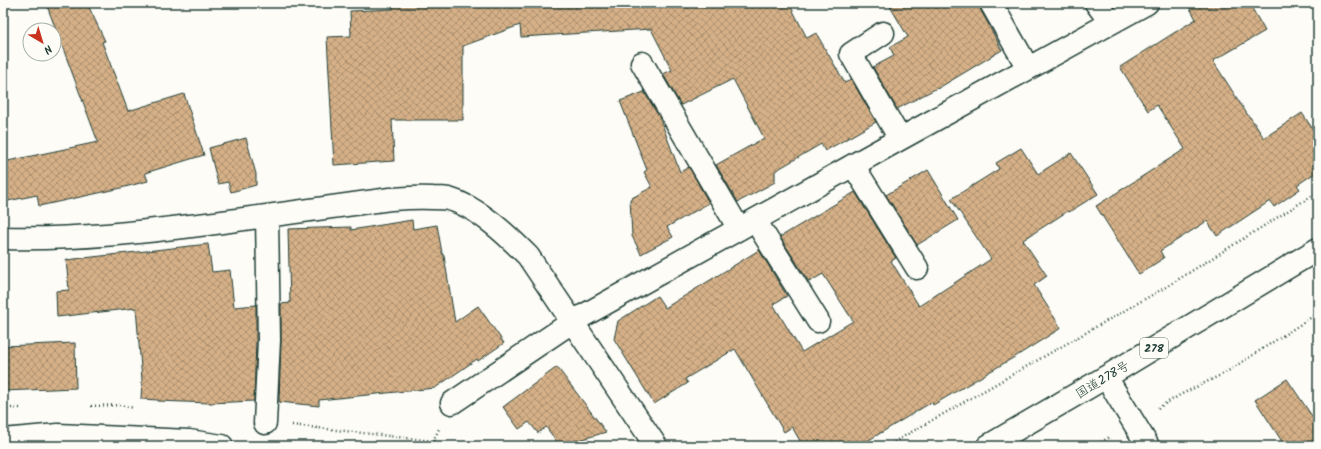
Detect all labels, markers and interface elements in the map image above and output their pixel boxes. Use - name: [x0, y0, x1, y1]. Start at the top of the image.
- north arrow: [22, 22, 62, 62]
- text: N: [39, 40, 56, 58]
- road number: 278: [1140, 338, 1168, 358]
- street label: 国道278号: [1071, 356, 1134, 405]

